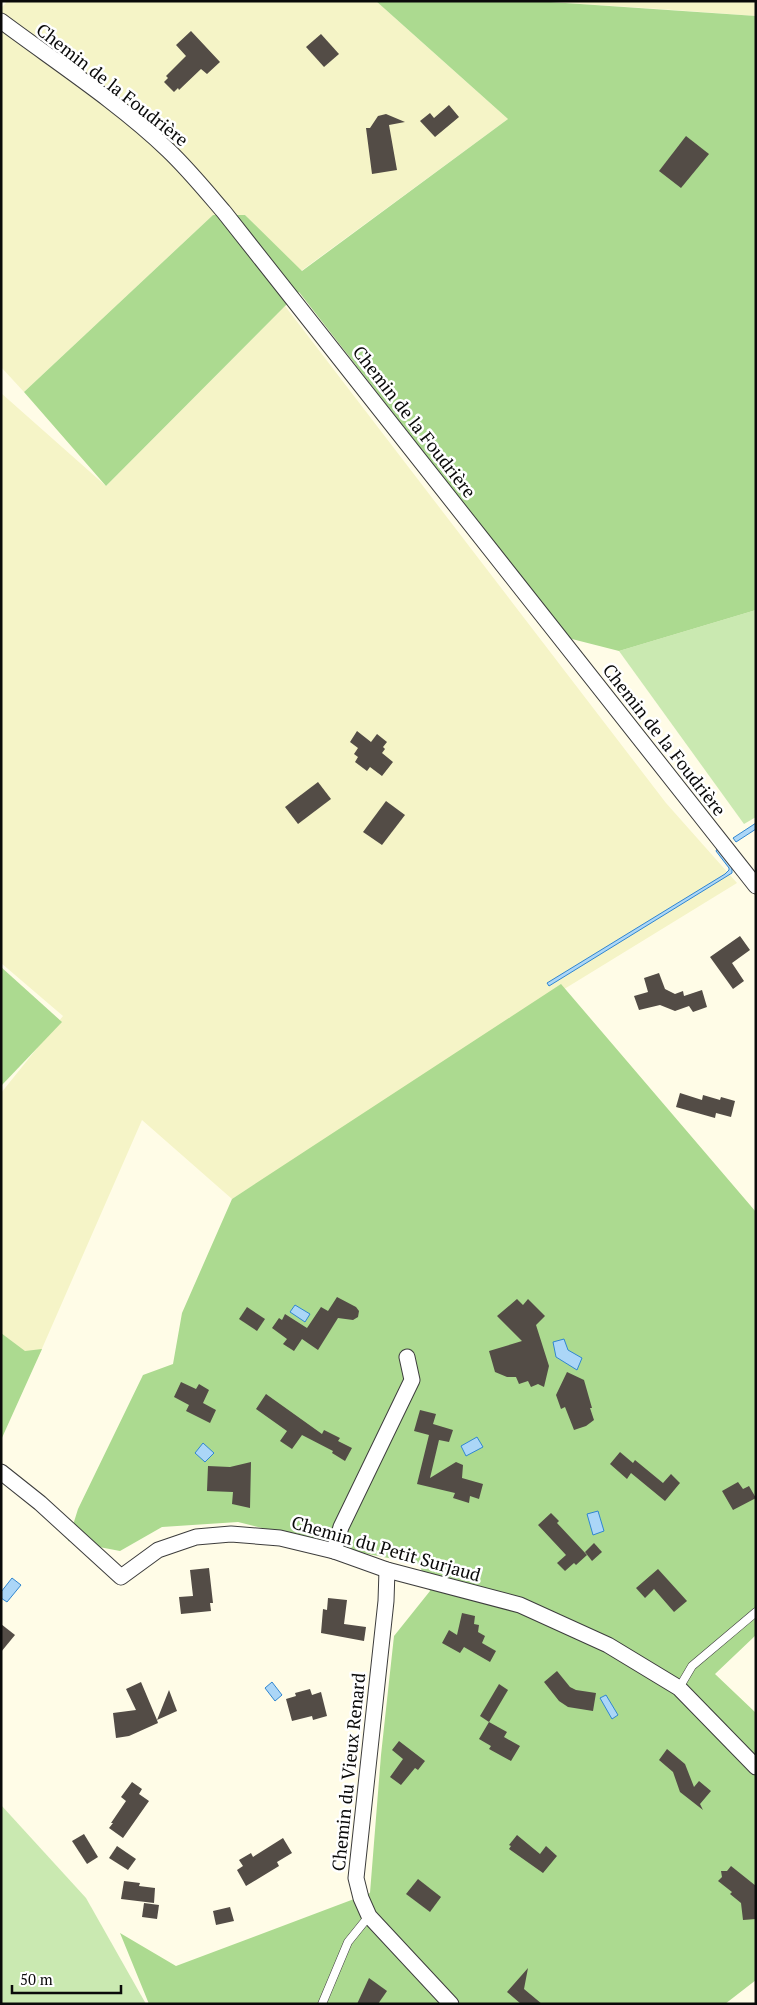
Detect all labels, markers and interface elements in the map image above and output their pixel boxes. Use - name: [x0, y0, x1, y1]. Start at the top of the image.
- street label: Chemin de la Foudrière: [32, 17, 194, 151]
- street label: Chemin de la Foudrière: [348, 340, 482, 502]
- street label: Chemin de la Foudrière: [598, 658, 732, 820]
- street label: Chemin du Petit Surjaud: [289, 1510, 484, 1587]
- street label: Chemin du Vieux Renard: [326, 1672, 370, 1872]
- scale bar: [12, 1962, 121, 1994]
- text: 50 m: [20, 1969, 53, 1989]

